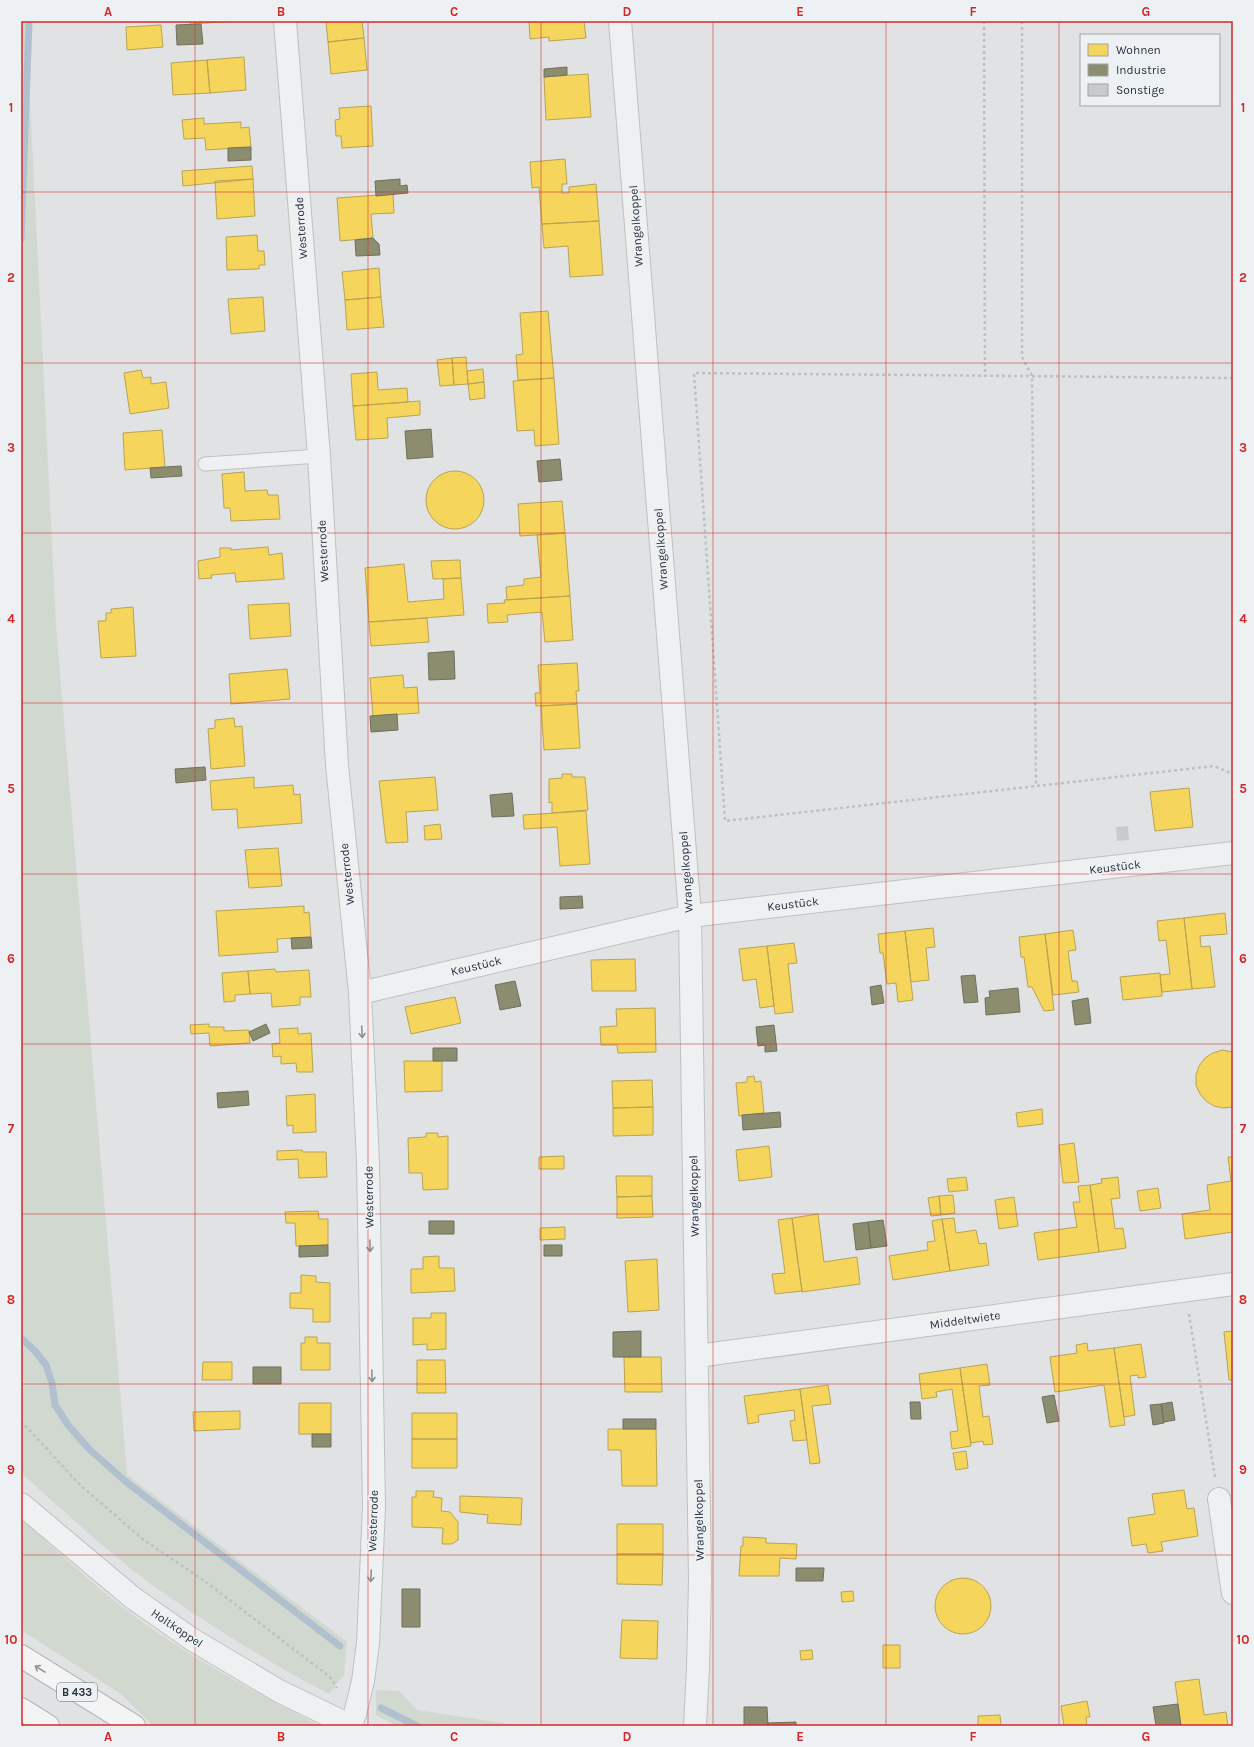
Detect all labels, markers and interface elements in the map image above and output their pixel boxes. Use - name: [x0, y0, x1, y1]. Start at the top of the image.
- text: A: [104, 4, 112, 19]
- text: B: [277, 4, 285, 19]
- text: C: [450, 4, 458, 19]
- text: D: [623, 4, 632, 19]
- text: E: [796, 4, 804, 19]
- text: F: [969, 4, 977, 19]
- text: G: [1142, 4, 1150, 19]
- legend: [1080, 34, 1220, 106]
- text: Wohnen: [1116, 43, 1161, 57]
- text: Industrie: [1116, 63, 1166, 77]
- text: Sonstige: [1116, 83, 1164, 97]
- text: 1: [9, 100, 13, 115]
- text: 1: [1241, 100, 1245, 115]
- street label: Wrangelkoppel: [626, 185, 646, 267]
- street label: Westerrode: [292, 197, 310, 259]
- text: 2: [7, 270, 15, 285]
- text: 2: [1239, 270, 1247, 285]
- text: 3: [7, 440, 15, 455]
- text: 3: [1239, 440, 1247, 455]
- street label: Wrangelkoppel: [651, 508, 671, 590]
- street label: Westerrode: [314, 520, 332, 582]
- text: 4: [7, 611, 15, 626]
- text: 4: [1239, 611, 1247, 626]
- text: 5: [7, 781, 15, 796]
- text: 5: [1239, 781, 1247, 796]
- street label: Wrangelkoppel: [676, 831, 696, 913]
- street label: Westerrode: [337, 842, 357, 906]
- street label: Keustück: [1088, 857, 1142, 877]
- street label: Keustück: [766, 894, 820, 914]
- text: 6: [7, 951, 15, 966]
- text: 6: [1239, 951, 1247, 966]
- street label: Keustück: [449, 953, 503, 979]
- one-way arrow: [358, 1025, 365, 1038]
- text: 7: [8, 1121, 15, 1136]
- text: 7: [1240, 1121, 1247, 1136]
- street label: Wrangelkoppel: [686, 1155, 702, 1237]
- street label: Westerrode: [361, 1166, 377, 1228]
- one-way arrow: [366, 1239, 374, 1252]
- text: 8: [7, 1292, 15, 1307]
- text: 8: [1239, 1292, 1247, 1307]
- street label: Middeltwiete: [929, 1308, 1001, 1332]
- one-way arrow: [368, 1369, 376, 1382]
- text: 9: [7, 1462, 15, 1477]
- text: 9: [1239, 1462, 1247, 1477]
- street label: Wrangelkoppel: [691, 1479, 707, 1561]
- street label: Westerrode: [365, 1490, 381, 1552]
- one-way arrow: [367, 1569, 374, 1582]
- street label: Holtkoppel: [148, 1606, 206, 1650]
- text: 10: [5, 1632, 17, 1647]
- text: 10: [1237, 1632, 1249, 1647]
- one-way arrow: [34, 1665, 46, 1673]
- road number: B 433: [57, 1683, 97, 1701]
- text: A: [104, 1729, 112, 1744]
- text: B: [277, 1729, 285, 1744]
- text: C: [450, 1729, 458, 1744]
- text: D: [623, 1729, 632, 1744]
- text: E: [796, 1729, 804, 1744]
- text: F: [969, 1729, 977, 1744]
- text: G: [1142, 1729, 1150, 1744]

